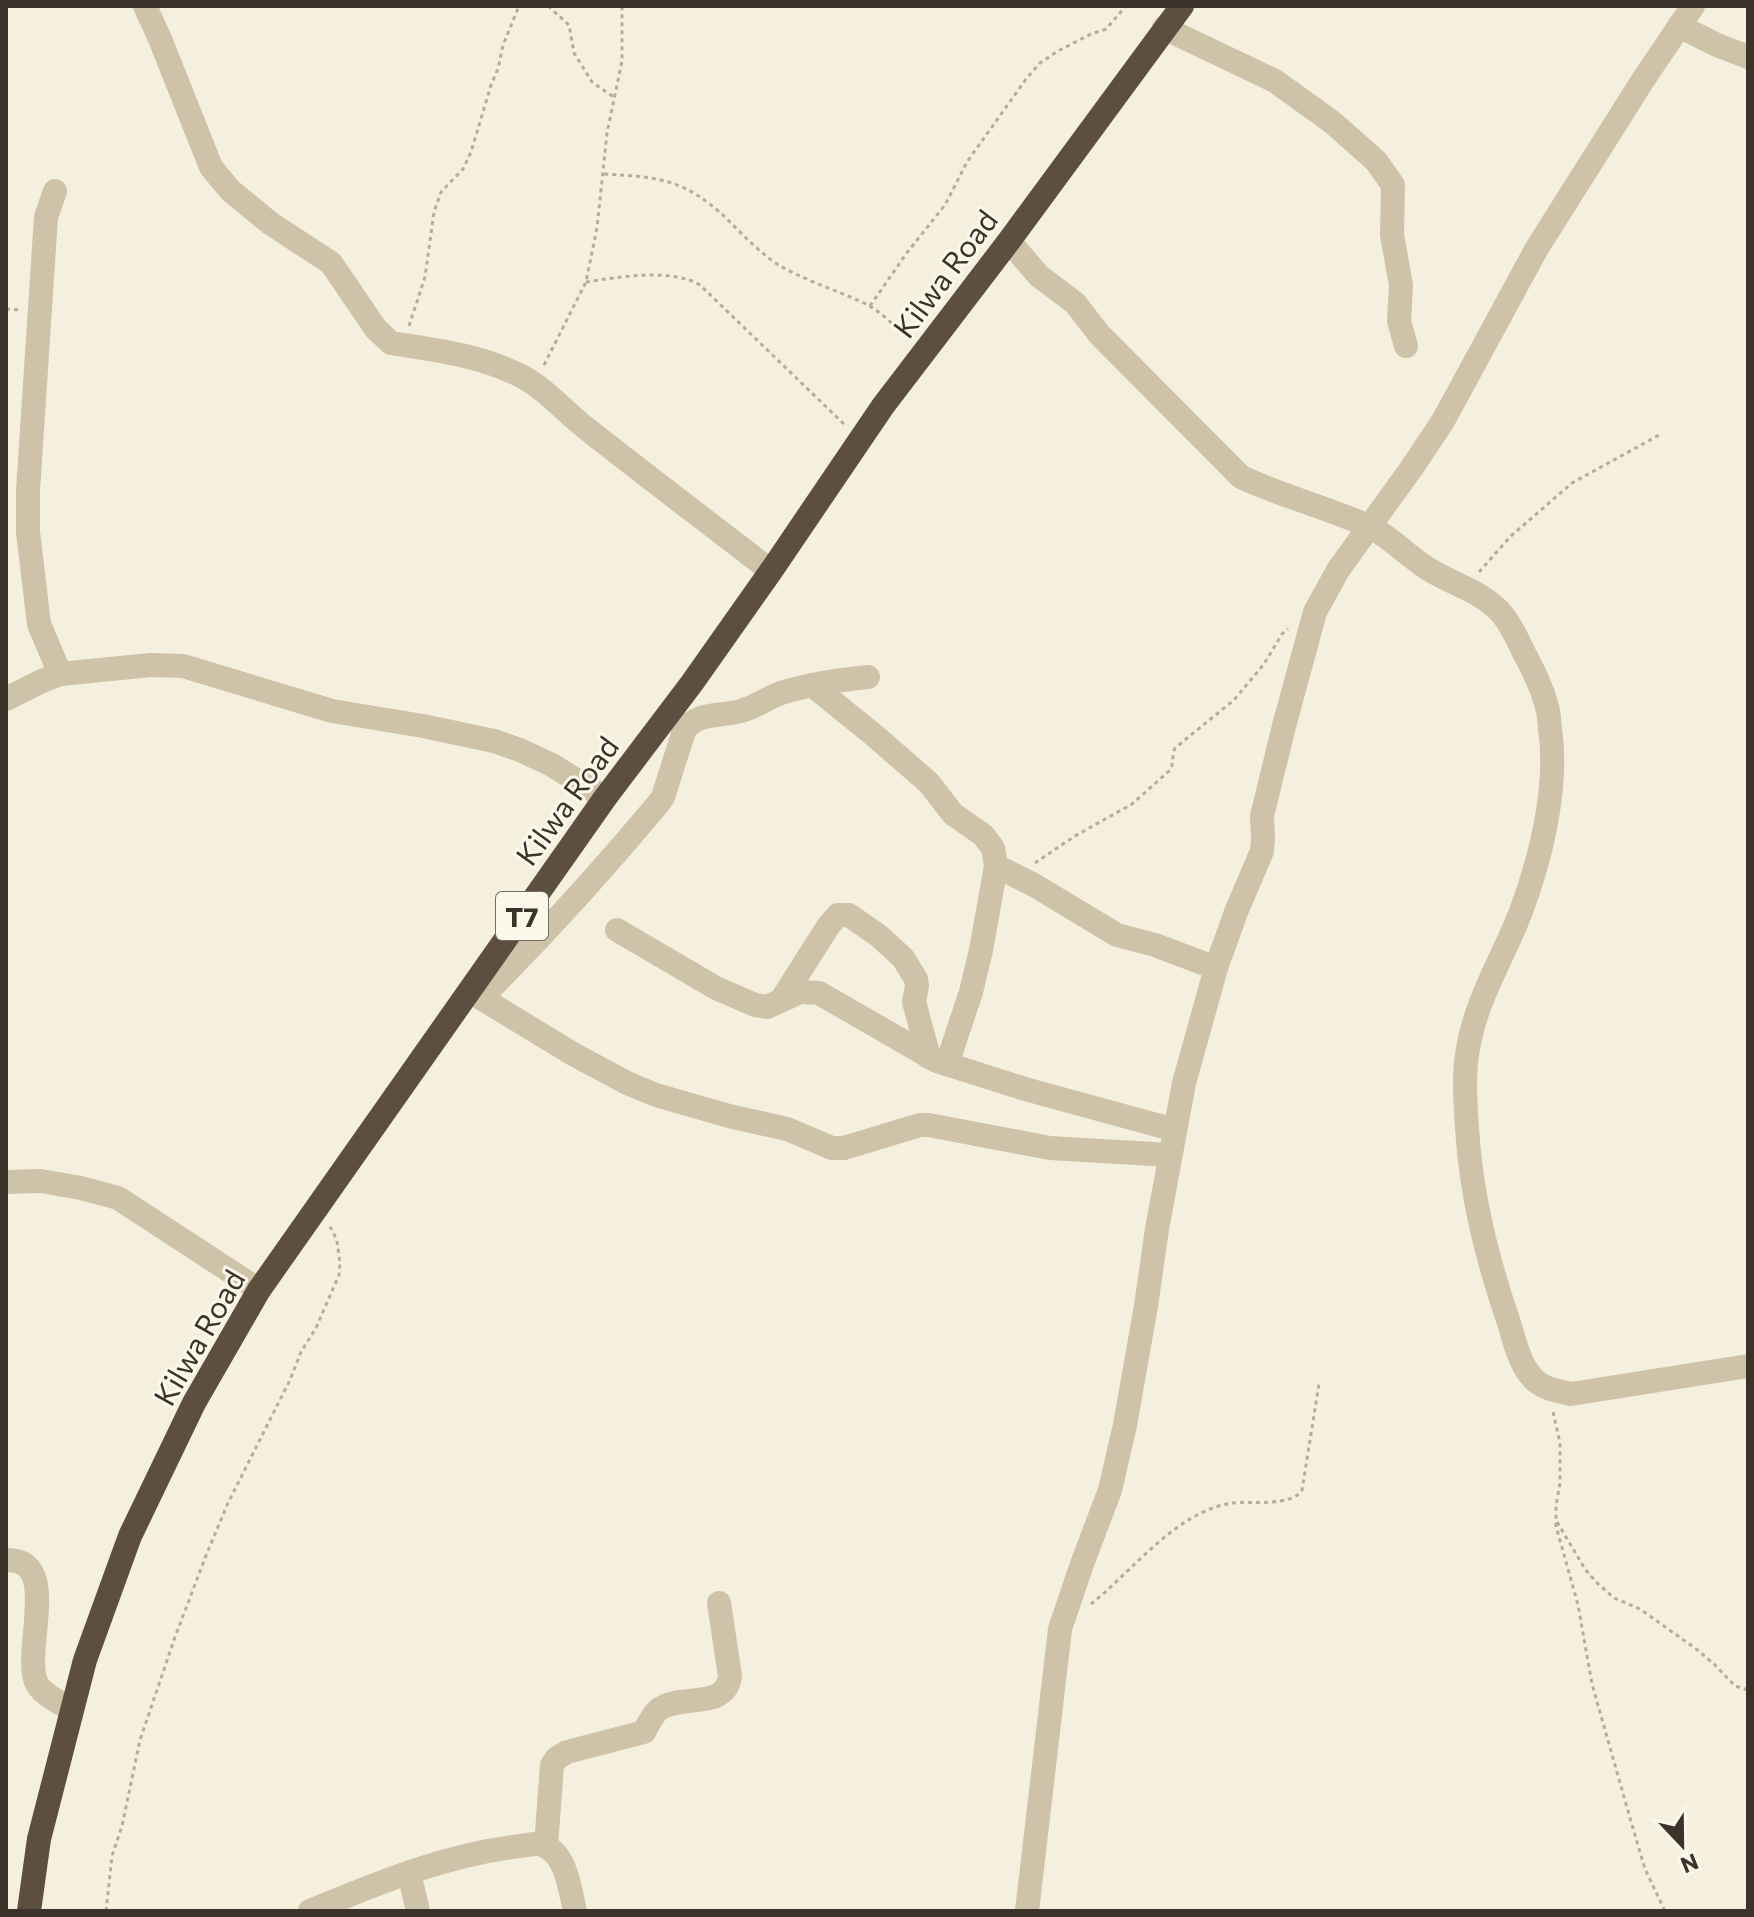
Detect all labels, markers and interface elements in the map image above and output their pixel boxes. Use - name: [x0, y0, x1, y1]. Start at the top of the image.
- street label: Kilwa Road: [884, 202, 1004, 344]
- street label: Kilwa Road: [507, 728, 625, 872]
- road number: T7: [496, 892, 548, 940]
- street label: Kilwa Road: [144, 1263, 252, 1411]
- north arrow: [1642, 1805, 1722, 1885]
- text: N: [1677, 1848, 1702, 1880]

